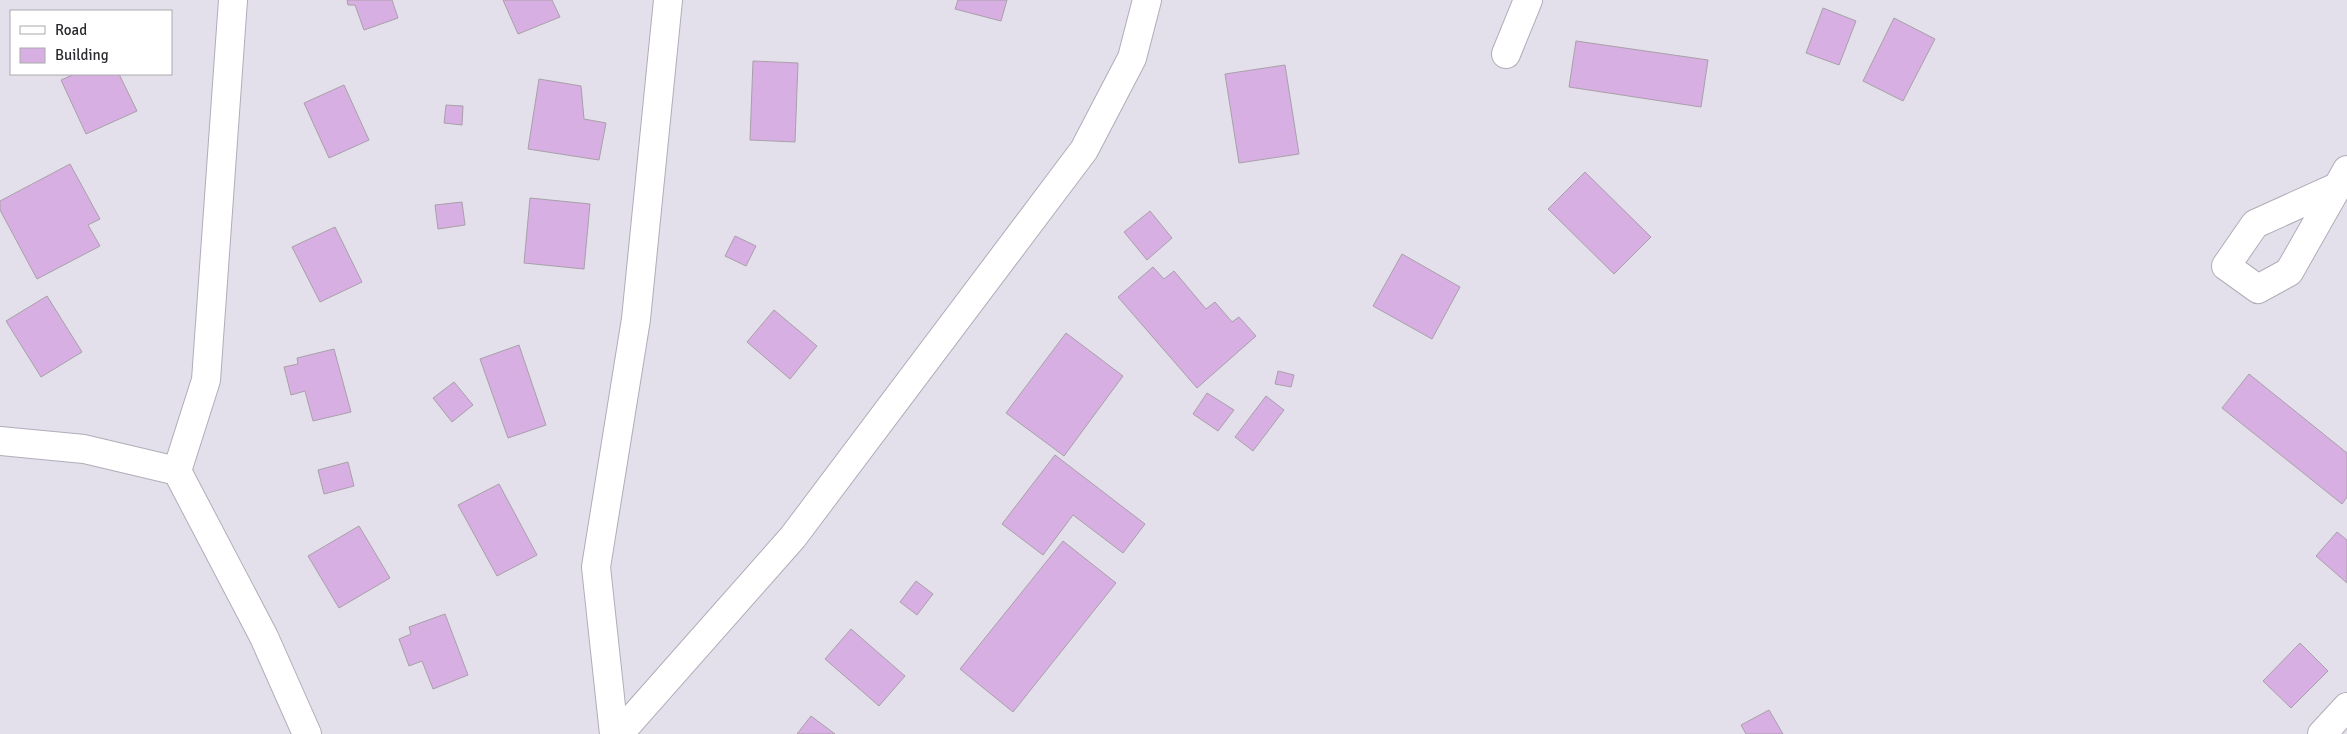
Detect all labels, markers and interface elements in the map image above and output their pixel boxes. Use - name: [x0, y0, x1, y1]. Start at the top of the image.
- legend: [10, 10, 172, 75]
- text: Road: [55, 21, 87, 39]
- text: Building: [55, 46, 109, 64]

